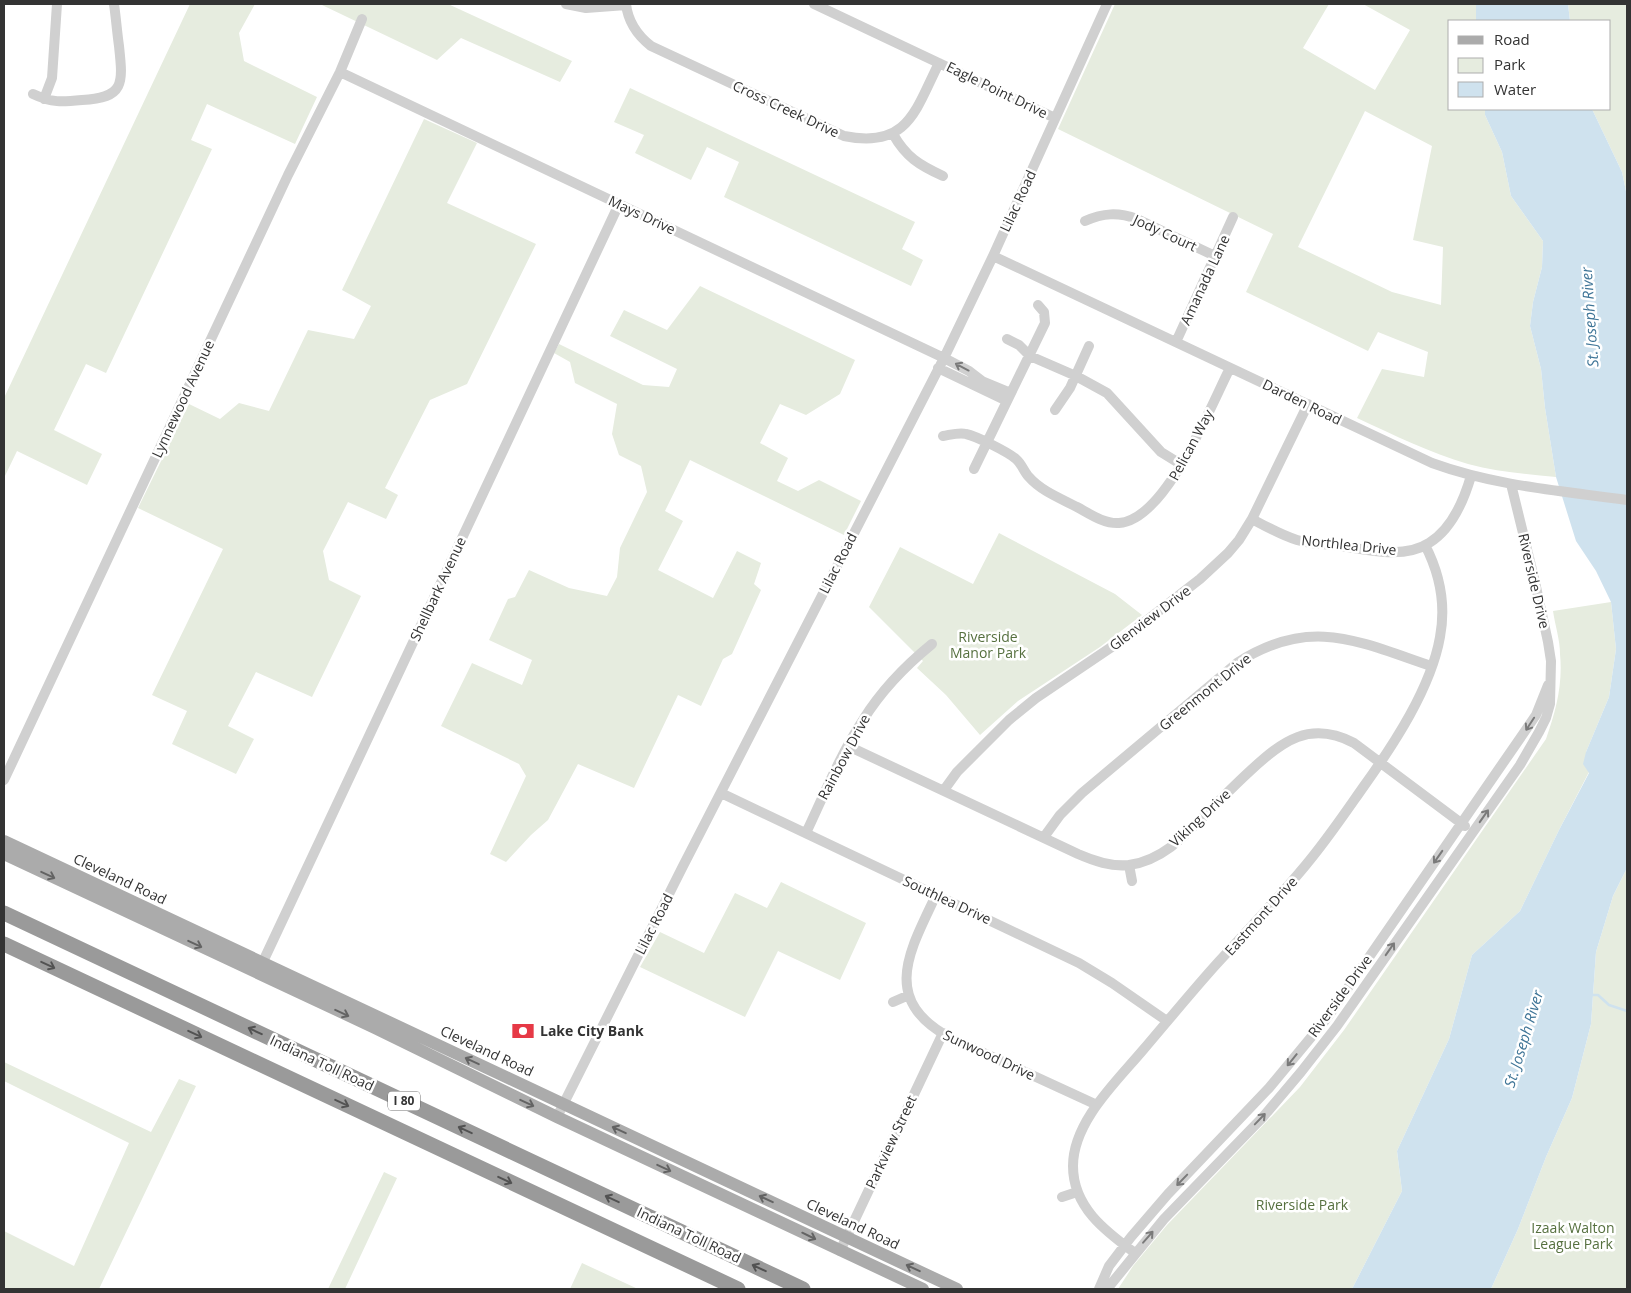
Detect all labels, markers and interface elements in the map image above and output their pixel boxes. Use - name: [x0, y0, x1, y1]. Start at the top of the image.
- legend: [1448, 20, 1611, 110]
- text: Road: [1494, 29, 1530, 49]
- text: Park: [1494, 54, 1525, 74]
- street label: Eagle Point Drive: [944, 57, 1051, 122]
- street label: Cross Creek Drive: [730, 76, 843, 142]
- text: Water: [1494, 79, 1536, 99]
- street label: Lilac Road: [995, 167, 1040, 235]
- street label: Mays Drive: [606, 191, 679, 238]
- street label: Jody Court: [1129, 209, 1200, 256]
- street label: Amanada Lane: [1175, 231, 1234, 328]
- water label: St. Joseph River: [1575, 265, 1602, 368]
- street label: Lynnewood Avenue: [147, 337, 218, 461]
- one-way arrow: [954, 362, 969, 372]
- street label: Darden Road: [1260, 374, 1345, 429]
- street label: Pelican Way: [1164, 405, 1218, 484]
- street label: Lilac Road: [814, 529, 861, 596]
- street label: Northlea Drive: [1301, 530, 1398, 559]
- street label: Riverside Drive: [1514, 531, 1555, 631]
- street label: Shellbark Avenue: [405, 533, 470, 644]
- street label: Glenview Drive: [1105, 581, 1194, 654]
- park label: Riverside Manor Park: [950, 627, 1027, 662]
- street label: Greenmont Drive: [1155, 649, 1255, 735]
- street label: Rainbow Drive: [813, 711, 874, 803]
- one-way arrow: [1525, 716, 1535, 730]
- street label: Viking Drive: [1165, 784, 1234, 851]
- one-way arrow: [1479, 809, 1489, 823]
- street label: Cleveland Road: [71, 849, 170, 908]
- one-way arrow: [1433, 850, 1443, 864]
- one-way arrow: [40, 871, 55, 880]
- street label: Southlea Drive: [900, 871, 995, 928]
- street label: Eastmont Drive: [1220, 872, 1301, 959]
- street label: Lilac Road: [630, 890, 677, 957]
- one-way arrow: [187, 940, 202, 950]
- one-way arrow: [1385, 942, 1395, 956]
- street label: Riverside Drive: [1303, 951, 1376, 1041]
- one-way arrow: [40, 961, 55, 970]
- water label: St. Joseph River: [1499, 987, 1548, 1090]
- one-way arrow: [334, 1009, 349, 1018]
- bank icon: Lake City Bank: [510, 1018, 536, 1044]
- street label: Cleveland Road: [438, 1021, 537, 1080]
- place label: Lake City Bank: [540, 1021, 644, 1040]
- street label: Sunwood Drive: [940, 1025, 1038, 1084]
- one-way arrow: [248, 1026, 263, 1035]
- one-way arrow: [187, 1030, 202, 1039]
- street label: Indiana Toll Road: [267, 1030, 377, 1095]
- one-way arrow: [1287, 1054, 1298, 1067]
- one-way arrow: [465, 1056, 480, 1065]
- road number: I 80: [388, 1092, 420, 1110]
- street label: Parkview Street: [861, 1092, 921, 1192]
- one-way arrow: [334, 1099, 349, 1108]
- one-way arrow: [519, 1099, 534, 1108]
- one-way arrow: [1254, 1113, 1266, 1125]
- one-way arrow: [458, 1125, 473, 1134]
- one-way arrow: [612, 1125, 627, 1134]
- one-way arrow: [656, 1164, 671, 1173]
- one-way arrow: [1176, 1173, 1188, 1186]
- one-way arrow: [497, 1175, 512, 1185]
- one-way arrow: [605, 1194, 620, 1204]
- one-way arrow: [759, 1194, 774, 1203]
- street label: Cleveland Road: [804, 1194, 903, 1253]
- park label: Riverside Park: [1256, 1195, 1349, 1214]
- street label: Indiana Toll Road: [634, 1202, 744, 1267]
- park label: Izaak Walton League Park: [1531, 1218, 1615, 1253]
- one-way arrow: [1142, 1231, 1153, 1244]
- one-way arrow: [801, 1232, 816, 1242]
- one-way arrow: [752, 1263, 767, 1273]
- one-way arrow: [906, 1263, 921, 1272]

